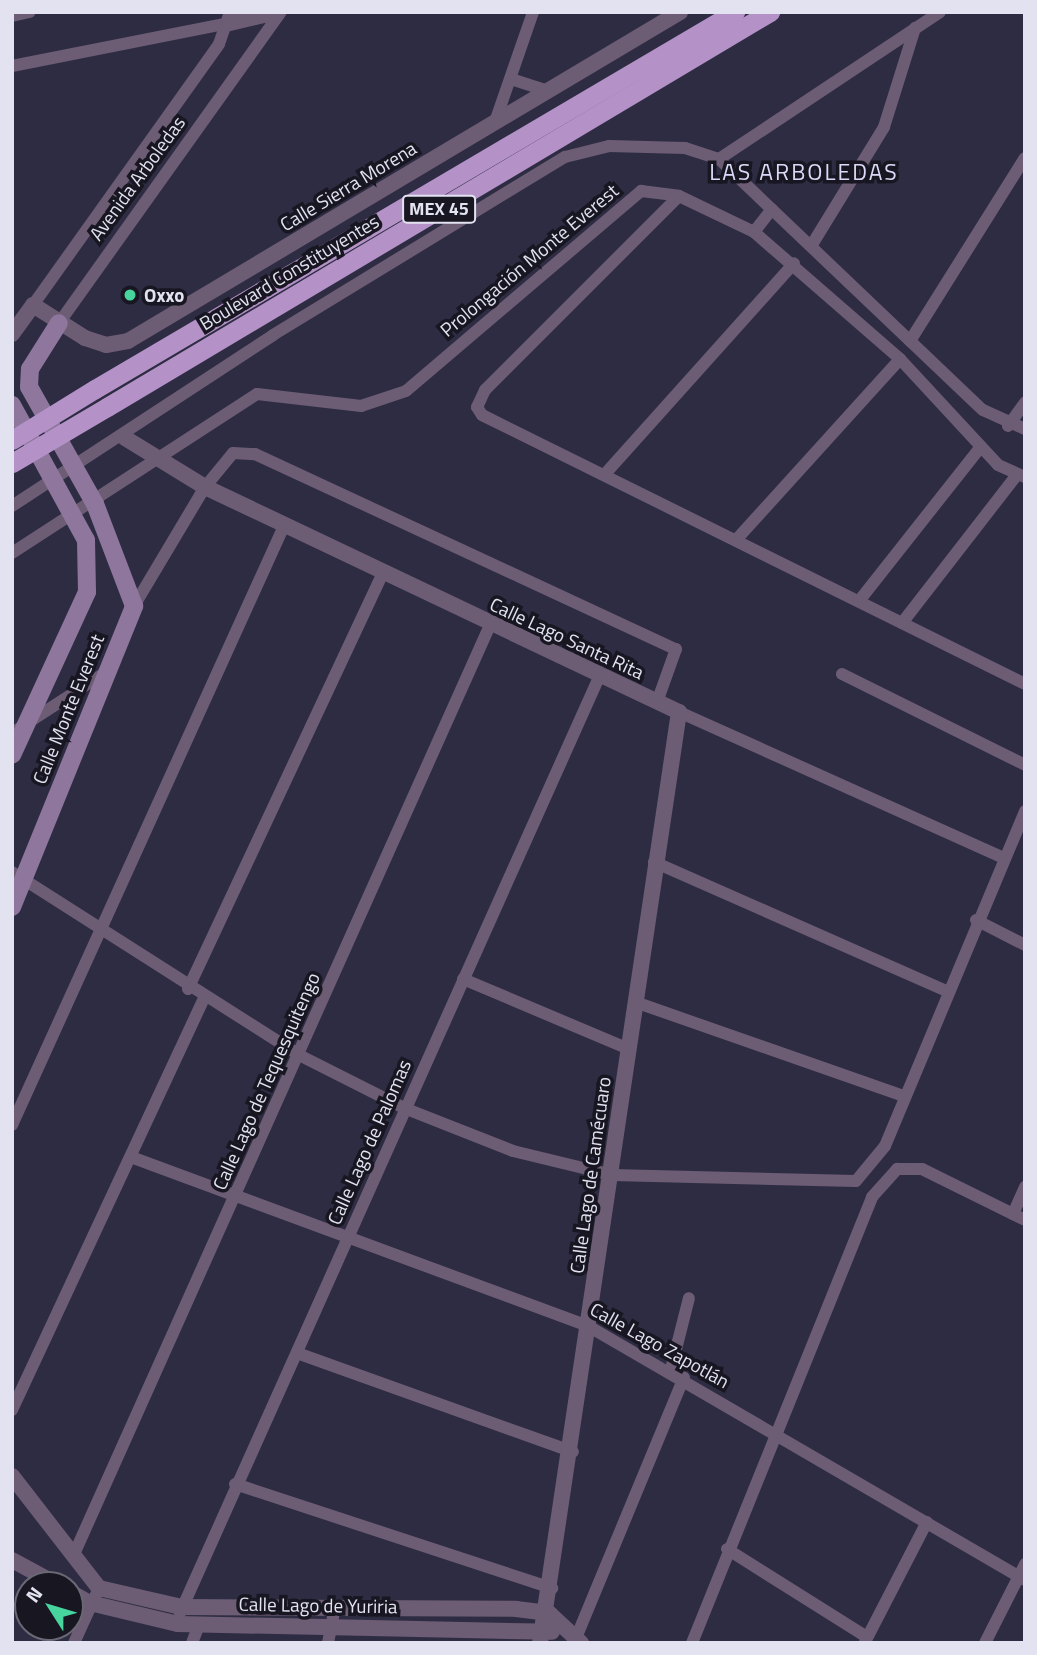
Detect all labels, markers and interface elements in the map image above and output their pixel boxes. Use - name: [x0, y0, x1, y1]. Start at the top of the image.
- street label: Avenida Arboledas: [84, 111, 190, 245]
- street label: Calle Sierra Morena: [276, 136, 420, 236]
- district label: LAS ARBOLEDAS: [711, 158, 897, 186]
- street label: Prolongación Monte Everest: [435, 179, 623, 341]
- road number: MEX 45: [400, 194, 478, 224]
- street label: Boulevard Constituyentes: [195, 209, 383, 335]
- place label: Oxxo: [144, 284, 184, 306]
- marker: Oxxo: [122, 287, 138, 303]
- street label: Calle Lago Santa Rita: [486, 592, 648, 684]
- street label: Calle Monte Everest: [28, 631, 108, 787]
- street label: Calle Lago de Tequesquitengo: [208, 969, 324, 1193]
- street label: Calle Lago de Palomas: [322, 1056, 416, 1228]
- street label: Calle Lago de Camécuaro: [565, 1075, 615, 1275]
- street label: Calle Lago Zapotlán: [586, 1297, 734, 1393]
- north arrow: [14, 1571, 84, 1641]
- text: N: [18, 1580, 49, 1608]
- street label: Calle Lago de Yuriria: [238, 1592, 398, 1618]

